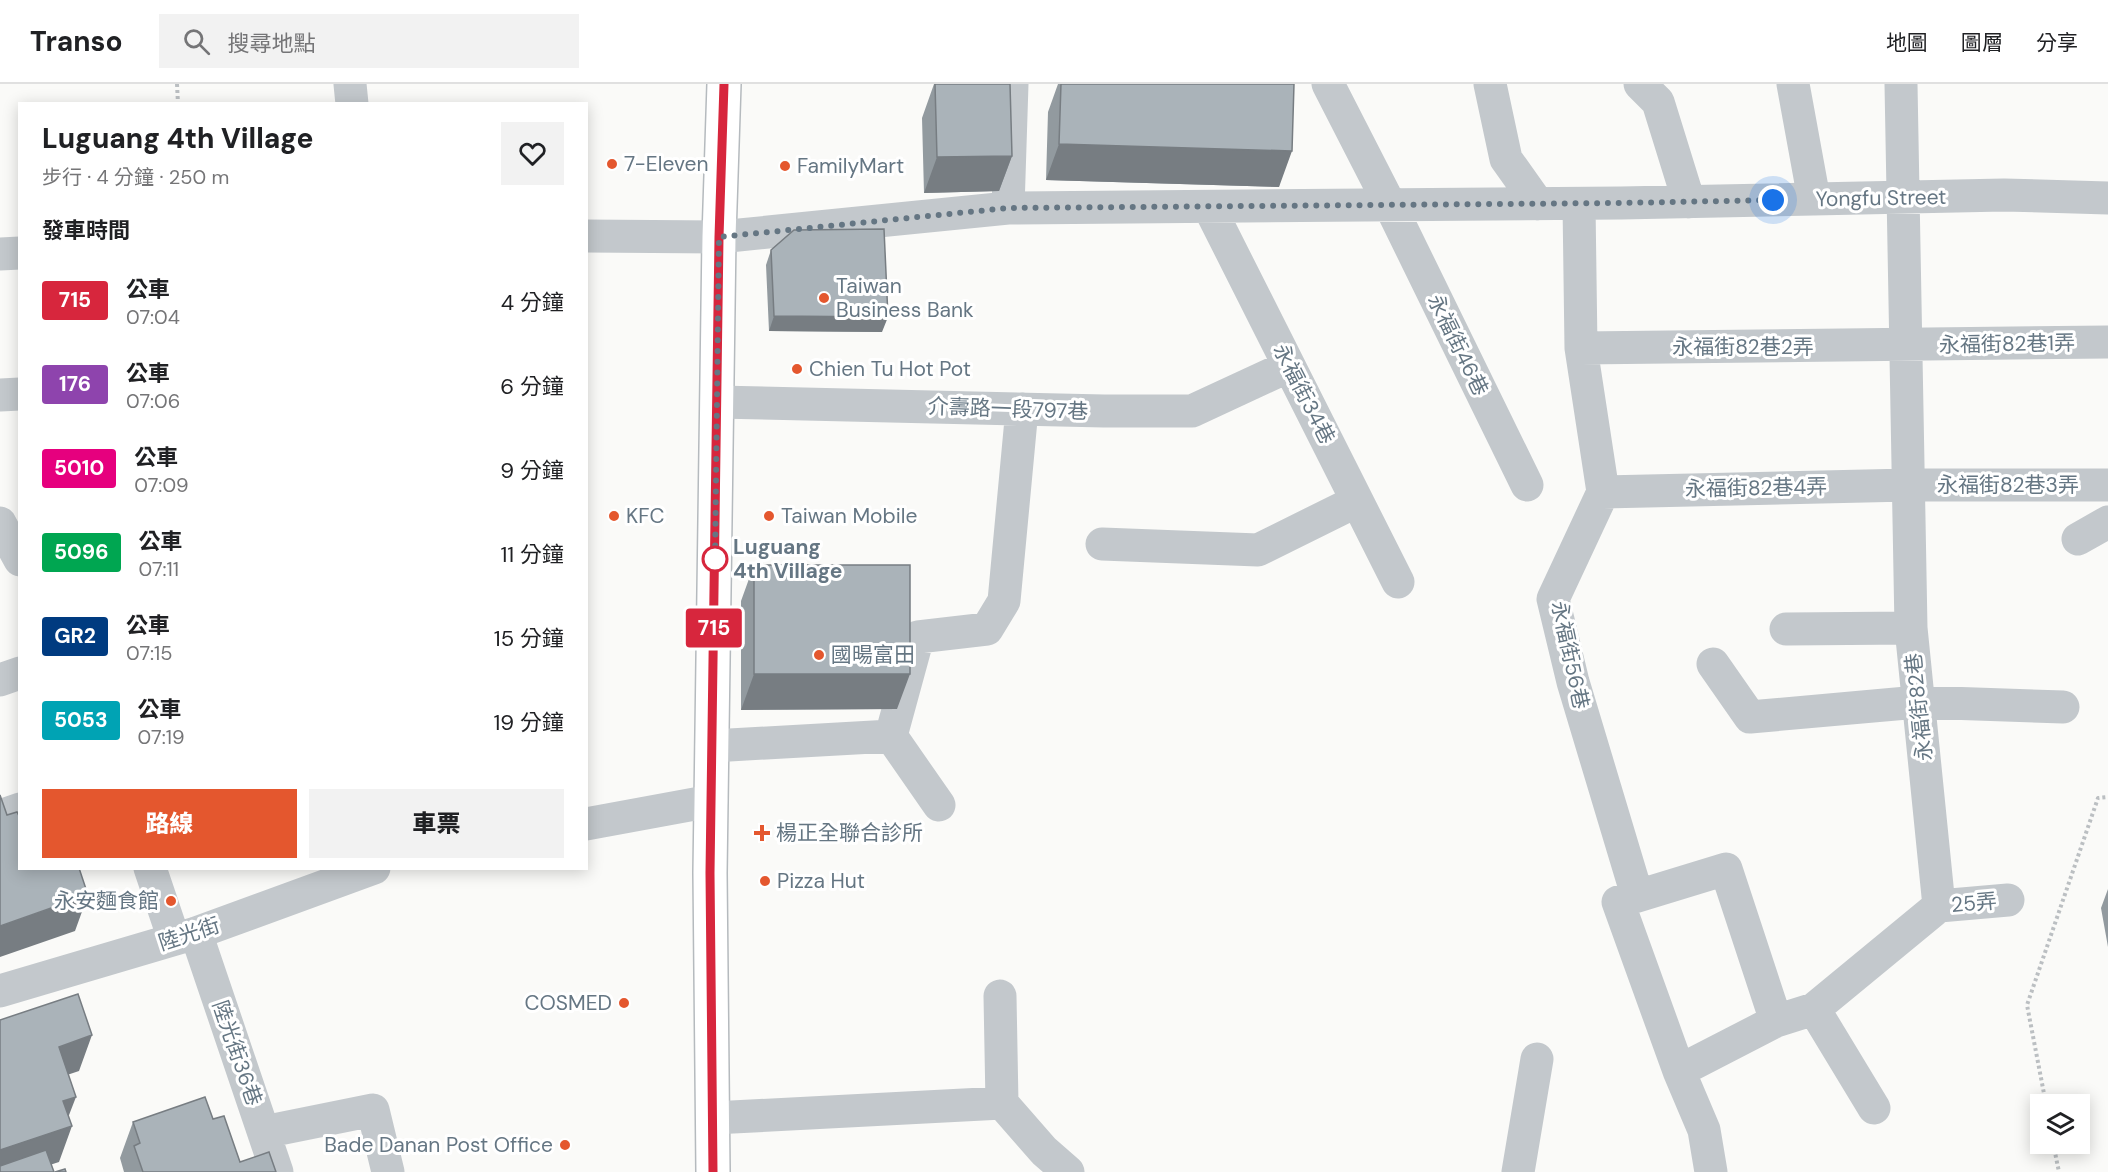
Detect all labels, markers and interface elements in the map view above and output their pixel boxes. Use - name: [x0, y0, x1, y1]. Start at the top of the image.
- search box: [159, 14, 579, 68]
- text: Transo: [30, 23, 123, 60]
- icon: search: [180, 25, 213, 58]
- text: 搜尋地點: [228, 29, 316, 58]
- text: 地圖: [1886, 29, 1928, 57]
- text: 圖層: [1961, 29, 2003, 57]
- text: 分享: [2036, 29, 2078, 57]
- text: Luguang 4th Village: [42, 120, 314, 157]
- button: heart: [501, 122, 564, 185]
- place label: 7-Eleven: [624, 150, 708, 178]
- place label: FamilyMart: [797, 152, 904, 180]
- marker: 7-Eleven: [605, 157, 619, 171]
- marker: FamilyMart: [778, 159, 792, 173]
- text: 步行 · 4 分鐘 · 250 m: [42, 164, 229, 190]
- street label: Yongfu Street: [1815, 183, 1947, 213]
- your location: [1758, 185, 1788, 215]
- text: 發車時間: [42, 216, 130, 245]
- place label: Taiwan Business Bank: [836, 272, 974, 324]
- text: 公車: [126, 275, 170, 304]
- text: 715: [59, 286, 91, 314]
- text: 4 分鐘: [501, 288, 564, 317]
- street label: 永福街46巷: [1421, 289, 1495, 401]
- marker: Taiwan Business Bank: [817, 291, 831, 305]
- text: 07:04: [126, 304, 180, 330]
- street label: 永福街82巷1弄: [1939, 329, 2075, 359]
- street label: 永福街82巷2弄: [1672, 333, 1814, 361]
- street label: 永福街34巷: [1267, 339, 1341, 449]
- place label: Chien Tu Hot Pot: [809, 355, 971, 383]
- text: 公車: [126, 359, 170, 388]
- marker: Chien Tu Hot Pot: [790, 362, 804, 376]
- text: 176: [59, 370, 91, 398]
- text: 6 分鐘: [500, 372, 564, 401]
- text: 07:06: [126, 388, 180, 414]
- street label: 介壽路一段797巷: [927, 392, 1089, 426]
- text: 公車: [134, 443, 178, 472]
- text: 5010: [54, 454, 104, 482]
- text: 9 分鐘: [500, 456, 564, 485]
- street label: 永福街82巷3弄: [1937, 471, 2079, 499]
- text: 07:09: [134, 472, 189, 498]
- street label: 永福街82巷4弄: [1685, 473, 1827, 503]
- place label: KFC: [626, 502, 665, 530]
- place label: Taiwan Mobile: [781, 502, 917, 530]
- marker: KFC: [607, 509, 621, 523]
- marker: Taiwan Mobile: [762, 509, 776, 523]
- text: 公車: [139, 527, 183, 556]
- place label: Luguang 4th Village: [733, 533, 843, 585]
- text: 5096: [54, 538, 109, 566]
- text: 11 分鐘: [500, 540, 564, 569]
- marker: Luguang 4th Village: [702, 546, 728, 572]
- text: 07:11: [139, 556, 179, 582]
- street label: 永福街56巷: [1545, 598, 1595, 712]
- line badge: 715: [680, 608, 748, 648]
- text: 公車: [126, 611, 170, 640]
- text: 715: [698, 614, 730, 642]
- text: GR2: [54, 622, 96, 650]
- text: 15 分鐘: [494, 624, 564, 653]
- text: 07:15: [126, 640, 173, 666]
- place label: 國暘富田: [831, 641, 915, 669]
- marker: 國暘富田: [812, 648, 826, 662]
- street label: 永福街82巷: [1899, 652, 1939, 762]
- text: 公車: [138, 695, 182, 724]
- text: 5053: [54, 706, 108, 734]
- text: 19 分鐘: [493, 708, 564, 737]
- text: 07:19: [138, 724, 185, 750]
- button: 路線: [42, 789, 297, 858]
- button: 車票: [309, 789, 564, 858]
- place label: 楊正全聯合診所: [776, 819, 923, 847]
- marker: 楊正全聯合診所: [753, 824, 771, 842]
- place label: Pizza Hut: [777, 867, 865, 895]
- marker: Pizza Hut: [758, 874, 772, 888]
- place label: 永安麵食館: [54, 887, 159, 915]
- street label: 25弄: [1950, 887, 1998, 919]
- marker: 永安麵食館: [164, 894, 178, 908]
- street label: 陸光街: [155, 911, 223, 957]
- place label: COSMED: [525, 989, 612, 1017]
- marker: COSMED: [617, 996, 631, 1010]
- street label: 陸光街36巷: [206, 997, 268, 1109]
- map controls: [2030, 1094, 2090, 1154]
- button: layers: [2030, 1094, 2090, 1154]
- place label: Bade Danan Post Office: [324, 1131, 553, 1159]
- marker: Bade Danan Post Office: [558, 1138, 572, 1152]

